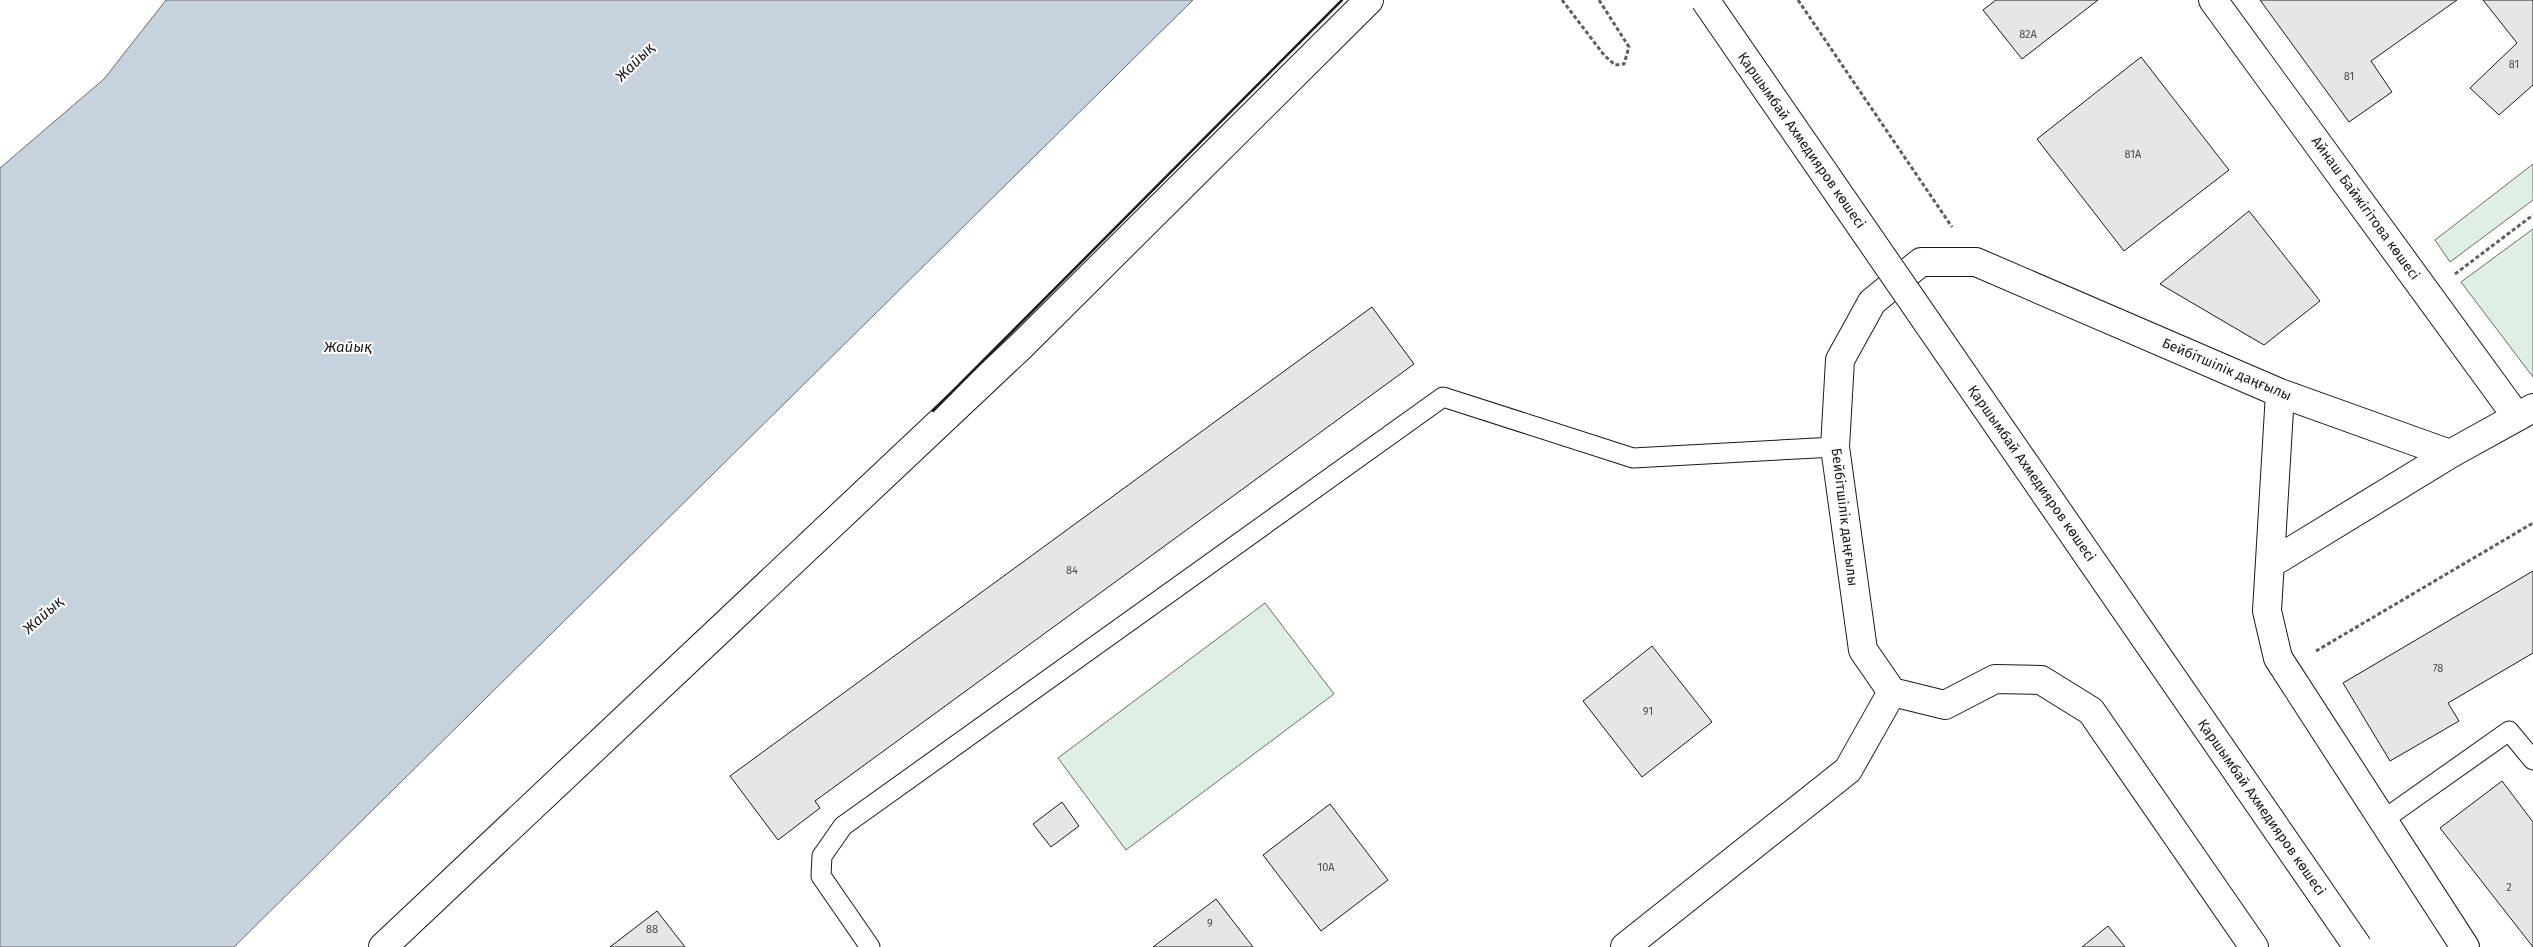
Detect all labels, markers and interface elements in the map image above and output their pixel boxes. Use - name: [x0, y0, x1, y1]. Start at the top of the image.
- house number: 82А: [2019, 28, 2038, 41]
- water label: Жайық: [611, 39, 658, 86]
- street label: Қаршымбай Ахмедияров көшесі: [1734, 49, 1869, 232]
- house number: 81: [2509, 58, 2519, 71]
- house number: 81: [2344, 70, 2354, 83]
- street label: Айнаш Байжігітова көшесі: [2308, 133, 2423, 283]
- house number: 81А: [2125, 148, 2142, 161]
- street label: Бейбітшілік даңғылы: [2159, 334, 2294, 404]
- water label: Жайық: [323, 338, 372, 356]
- street label: Қаршымбай Ахмедияров көшесі: [1964, 382, 2099, 565]
- street label: Бейбітшілік даңғылы: [1828, 447, 1861, 587]
- house number: 84: [1066, 564, 1078, 577]
- water label: Жайық: [18, 592, 67, 638]
- house number: 78: [2433, 662, 2443, 675]
- house number: 91: [1643, 705, 1653, 718]
- street label: Қаршымбай Ахмедияров көшесі: [2194, 716, 2329, 899]
- house number: 10А: [1317, 861, 1335, 874]
- house number: 2: [2506, 881, 2512, 894]
- house number: 9: [1207, 917, 1213, 930]
- house number: 88: [646, 923, 658, 936]

